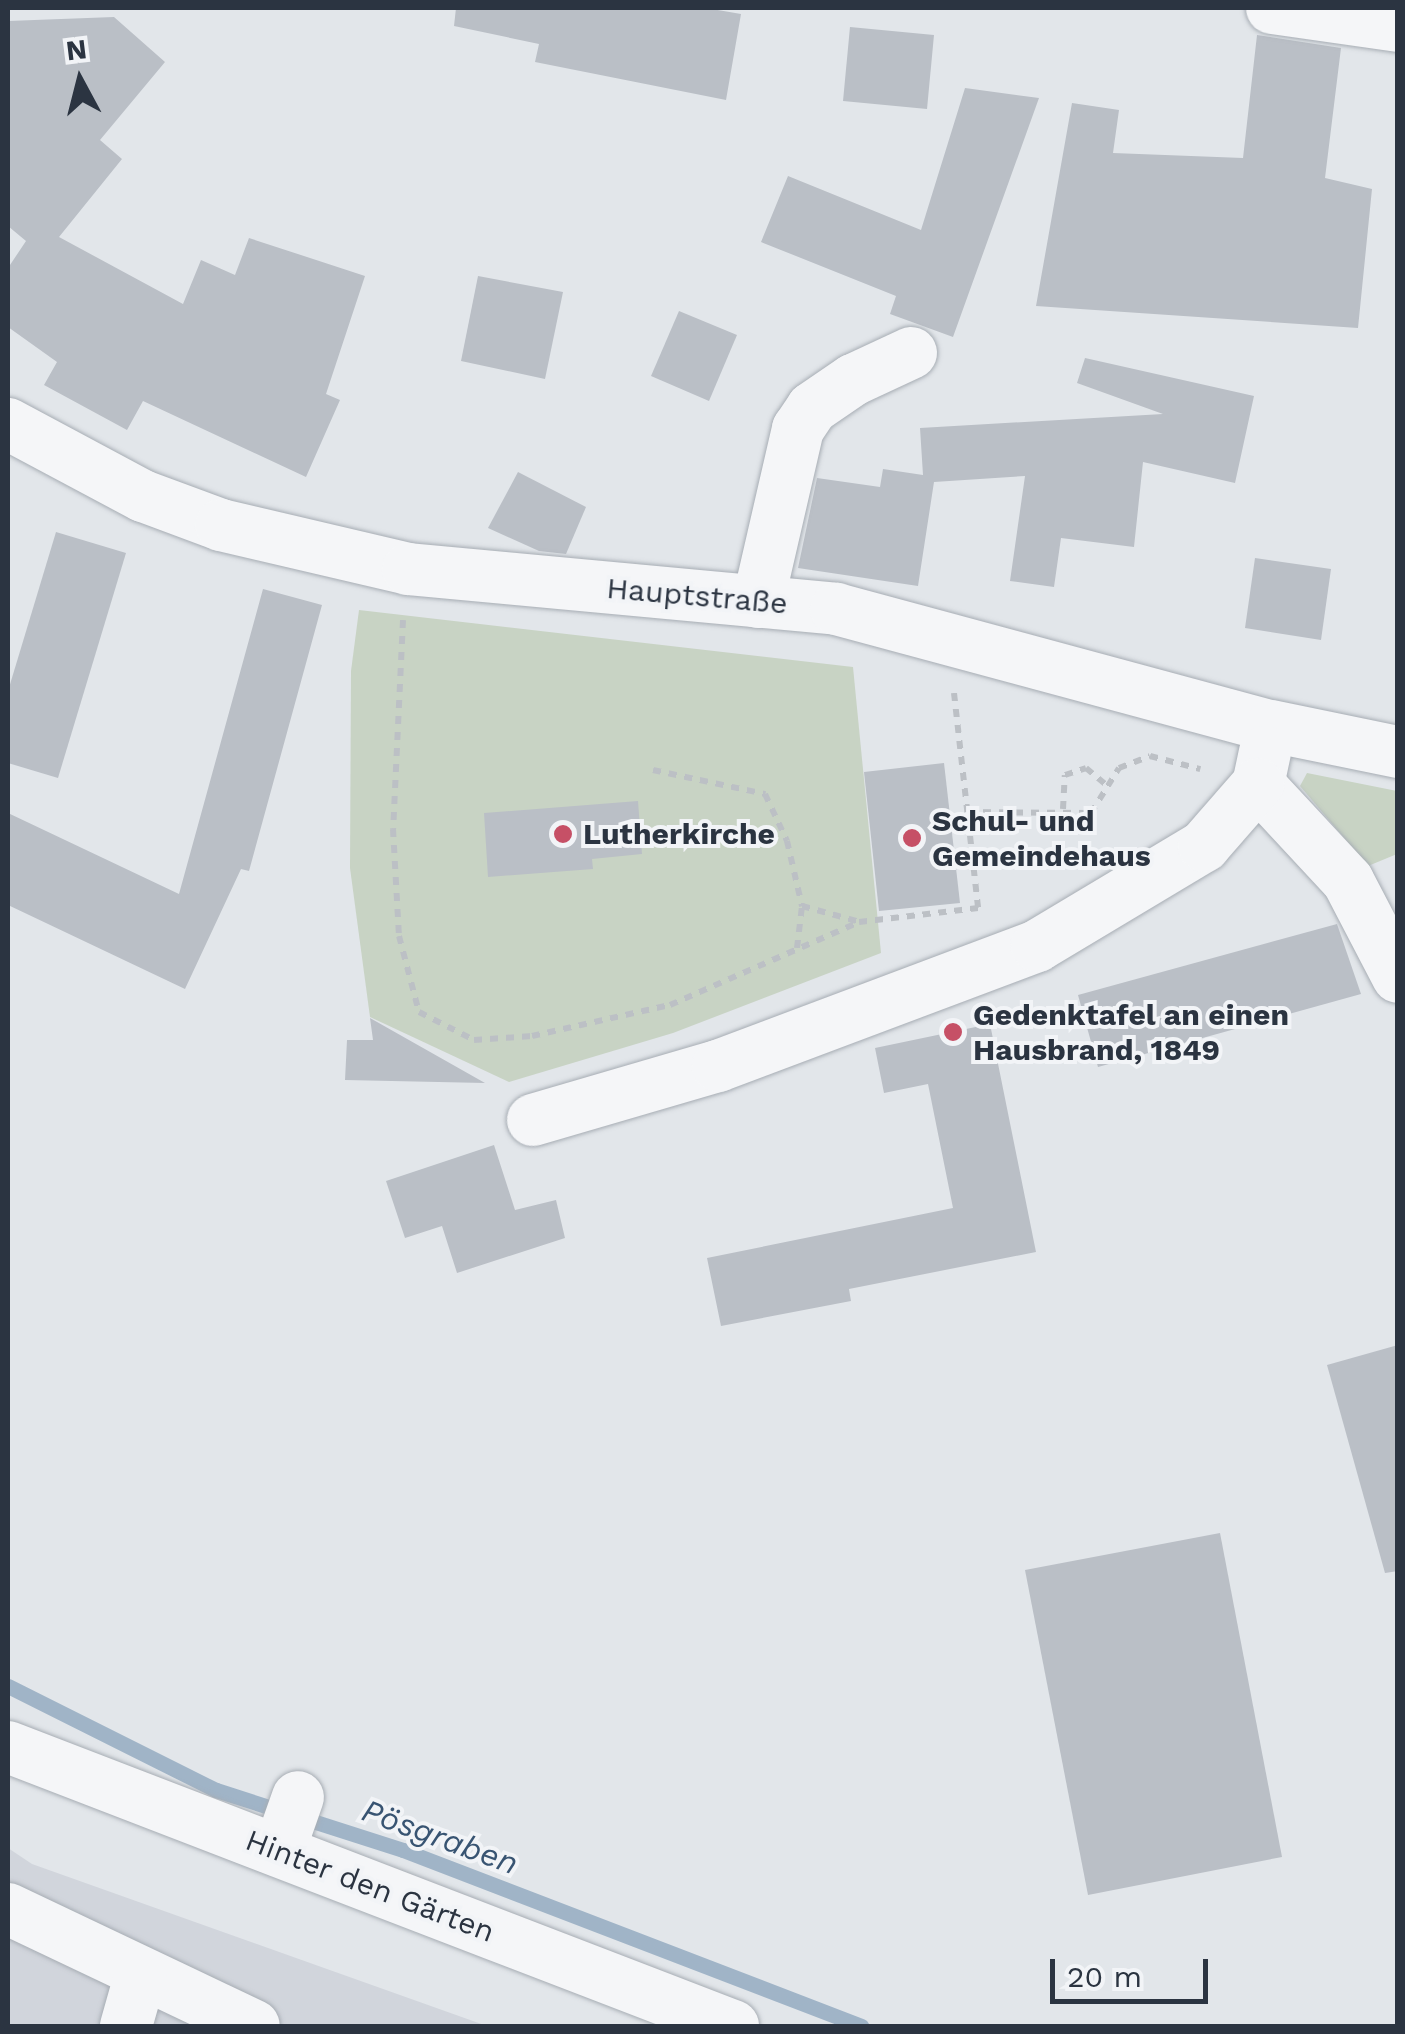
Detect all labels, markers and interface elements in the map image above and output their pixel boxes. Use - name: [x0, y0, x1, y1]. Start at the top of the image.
- north arrow: [30, 30, 130, 130]
- text: N: [64, 32, 89, 67]
- street label: Hauptstraße: [605, 570, 789, 622]
- place label: Schul- und Gemeindehaus: [932, 803, 1151, 874]
- place label: Lutherkirche: [583, 816, 775, 852]
- marker: Lutherkirche: [552, 823, 574, 845]
- marker: Schul- und Gemeindehaus: [901, 827, 923, 849]
- place label: Gedenktafel an einen Hausbrand, 1849: [973, 997, 1289, 1068]
- marker: Gedenktafel an einen Hausbrand, 1849: [942, 1021, 964, 1043]
- water label: Pösgraben: [357, 1791, 523, 1883]
- street label: Hinter den Gärten: [240, 1822, 500, 1950]
- scale bar: [1055, 1939, 1212, 2001]
- text: 20 m: [1067, 1959, 1142, 1994]

